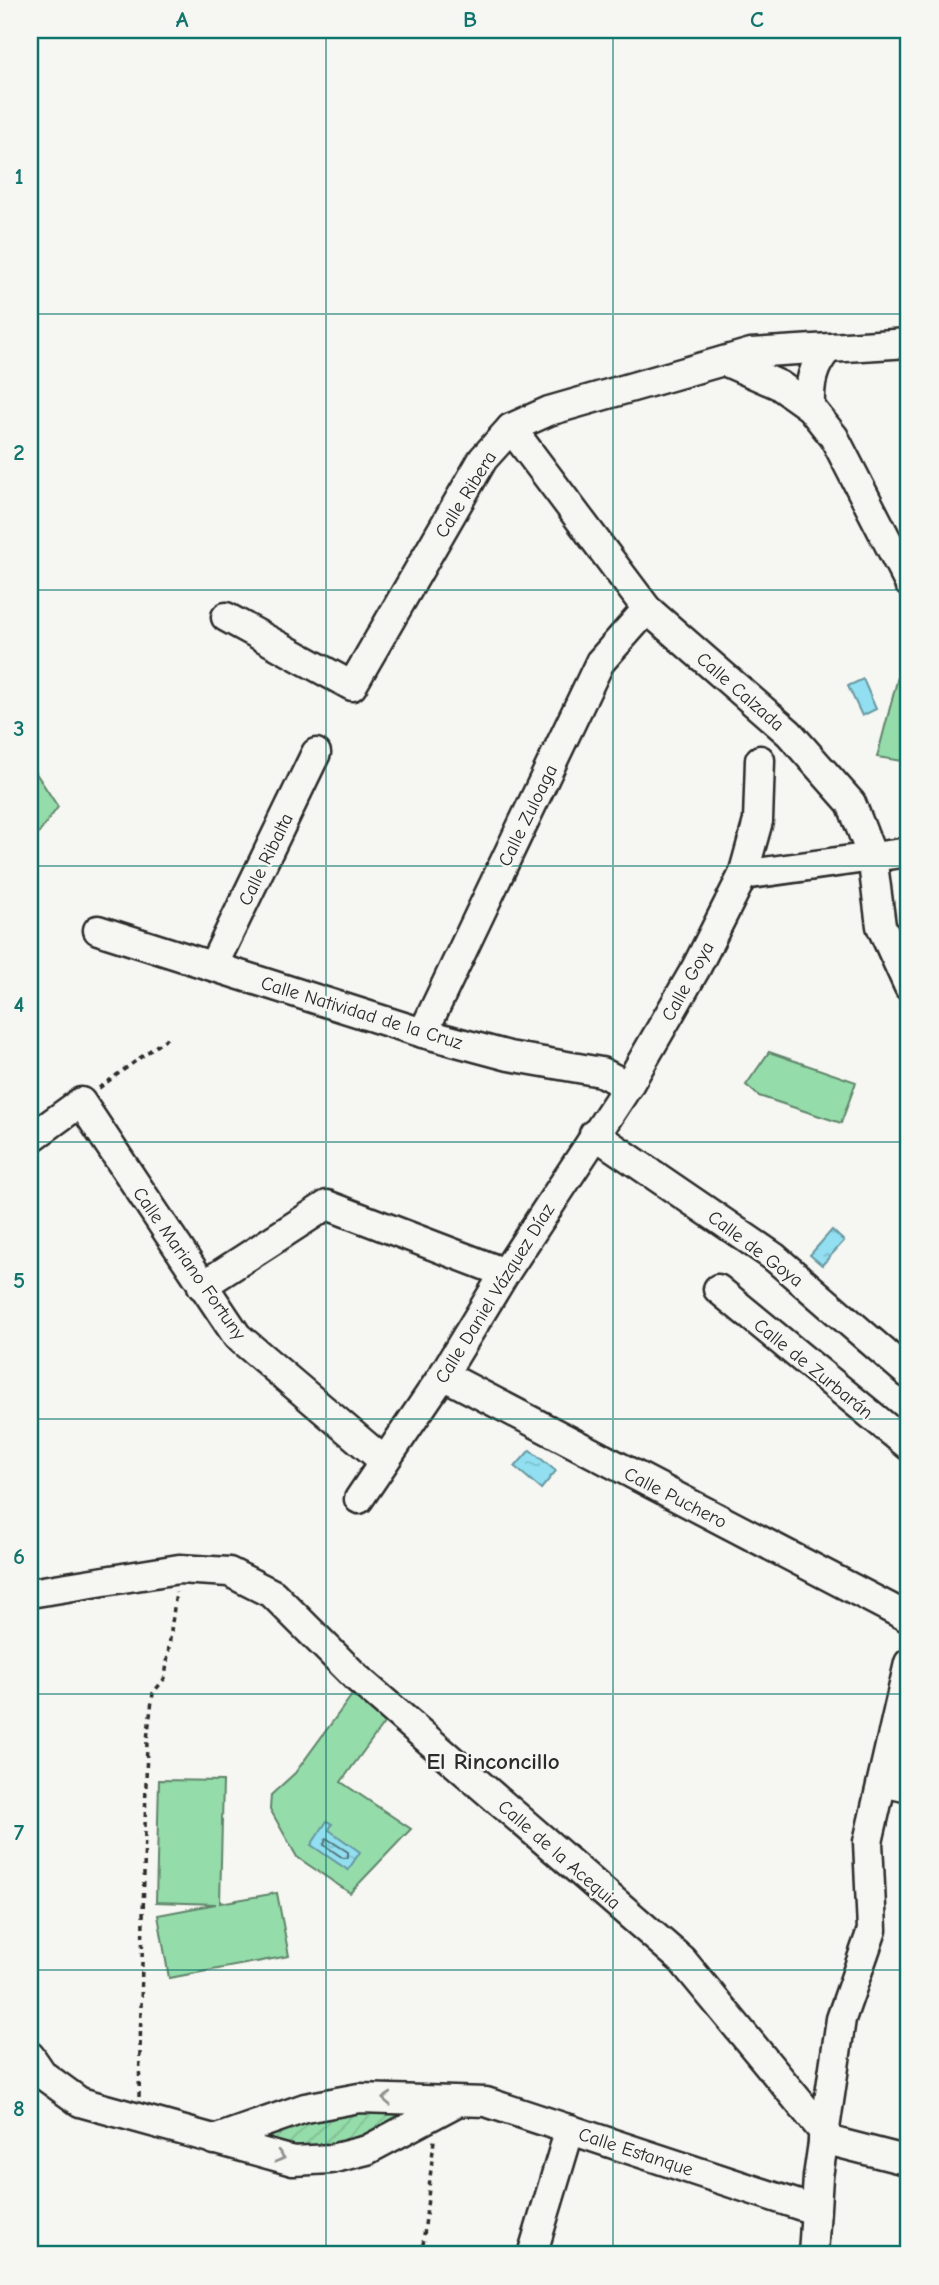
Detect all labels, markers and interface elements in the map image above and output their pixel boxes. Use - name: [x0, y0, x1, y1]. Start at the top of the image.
- text: A: [176, 6, 189, 33]
- text: B: [463, 6, 477, 33]
- text: C: [750, 6, 764, 33]
- text: 1: [14, 163, 24, 190]
- text: 2: [13, 439, 25, 466]
- street label: Calle Ribera: [431, 447, 501, 542]
- street label: Calle Calzada: [692, 648, 789, 736]
- text: 3: [13, 715, 25, 742]
- street label: Calle Zuloaga: [494, 761, 562, 870]
- street label: Calle Ribalta: [234, 810, 298, 909]
- street label: Calle Goya: [657, 938, 719, 1025]
- street label: Calle Natividad de la Cruz: [258, 972, 465, 1054]
- text: 4: [14, 991, 25, 1018]
- street label: Calle Mariano Fortuny: [128, 1183, 251, 1345]
- street label: Calle Daniel Vázquez Díaz: [431, 1200, 559, 1387]
- street label: Calle de Goya: [704, 1206, 807, 1292]
- text: 5: [13, 1267, 25, 1294]
- street label: Calle de Zurbarán: [749, 1314, 877, 1424]
- street label: Calle Puchero: [621, 1463, 730, 1533]
- text: 6: [13, 1543, 25, 1570]
- district label: El Rinconcillo: [426, 1748, 560, 1775]
- street label: Calle de la Acequia: [494, 1796, 625, 1914]
- text: 7: [14, 1819, 25, 1846]
- one-way arrow: [381, 2092, 392, 2107]
- text: 8: [13, 2095, 25, 2122]
- street label: Calle Estanque: [576, 2123, 696, 2181]
- one-way arrow: [274, 2149, 286, 2163]

